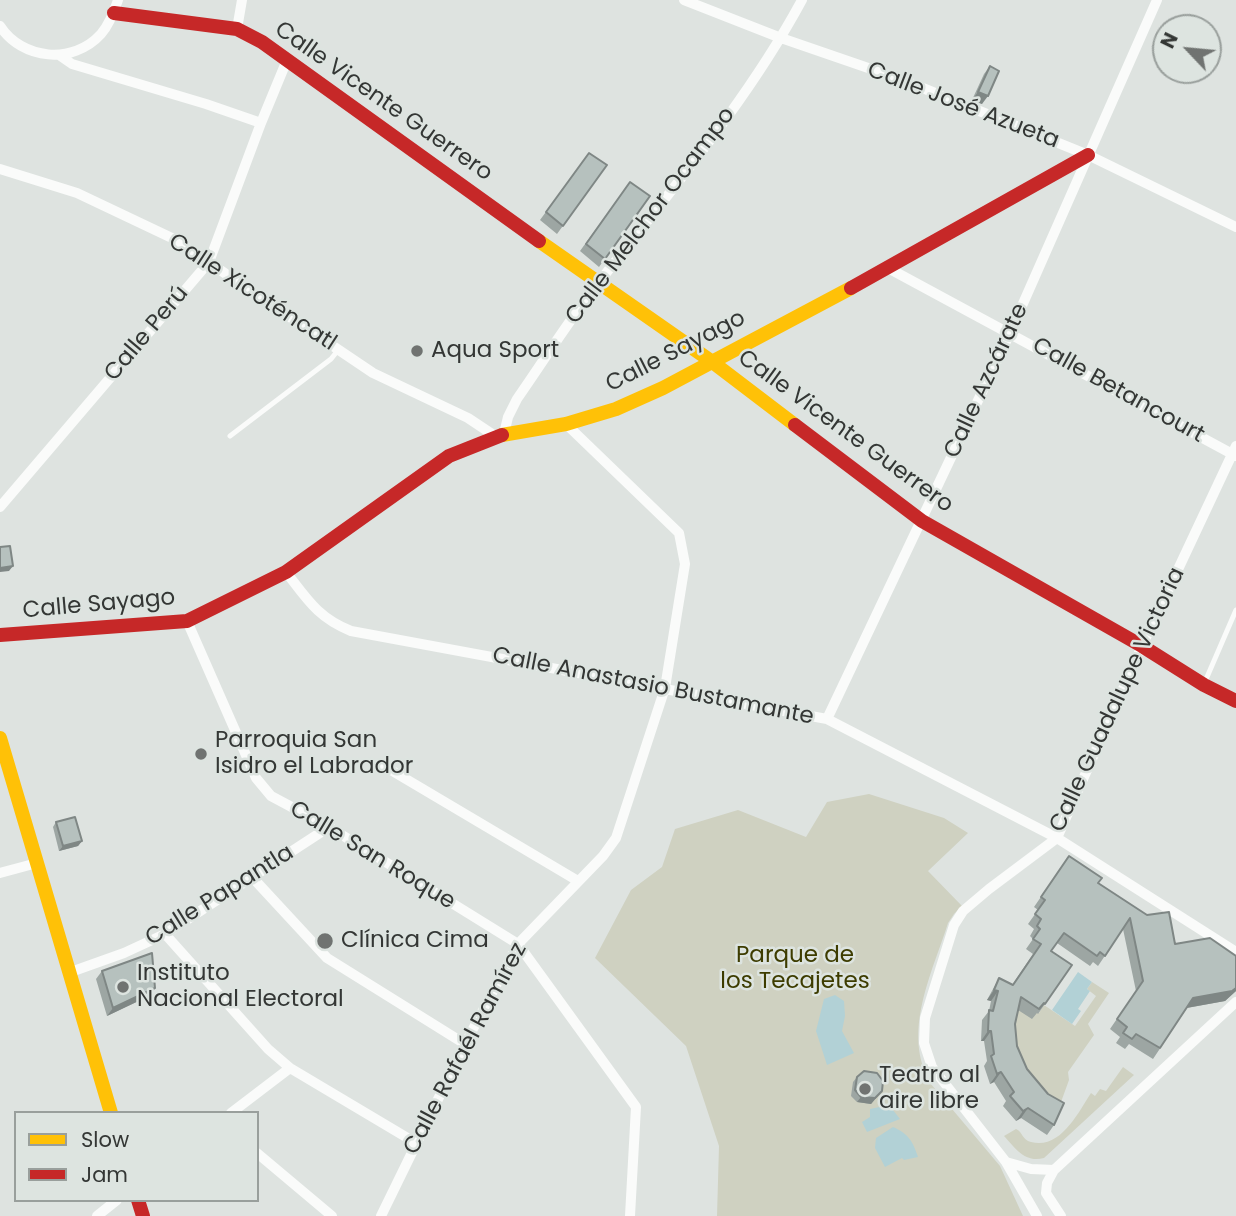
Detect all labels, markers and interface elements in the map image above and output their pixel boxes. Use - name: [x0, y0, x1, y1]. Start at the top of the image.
- north arrow: [1152, 14, 1222, 84]
- street label: Calle Vicente Guerrero: [269, 16, 497, 188]
- text: N: [1154, 28, 1185, 53]
- street label: Calle José Azueta: [863, 57, 1063, 155]
- street label: Calle Melchor Ocampo: [560, 102, 742, 330]
- street label: Calle Xicoténcatl: [163, 228, 341, 358]
- street label: Calle Perú: [99, 281, 195, 387]
- street label: Calle Azcárate: [939, 299, 1035, 463]
- street label: Calle Sayago: [602, 305, 750, 399]
- street label: Calle Betancourt: [1027, 332, 1209, 450]
- place label: Aqua Sport: [431, 337, 559, 365]
- marker: Aqua Sport: [409, 343, 425, 359]
- street label: Calle Vicente Guerrero: [732, 345, 958, 519]
- street label: Calle Guadalupe Victoria: [1044, 563, 1192, 837]
- street label: Calle Sayago: [22, 585, 176, 625]
- street label: Calle Anastasio Bustamante: [490, 642, 816, 732]
- place label: Parroquia San Isidro el Labrador: [215, 727, 413, 781]
- marker: Parroquia San Isidro el Labrador: [193, 746, 209, 762]
- street label: Calle San Roque: [284, 796, 460, 916]
- street label: Calle Papantla: [141, 839, 299, 953]
- place label: Clínica Cima: [341, 927, 489, 955]
- marker: Clínica Cima: [315, 931, 335, 951]
- street label: Calle Rafaél Ramírez: [398, 938, 534, 1160]
- park label: Parque de los Tecajetes: [720, 942, 870, 996]
- place label: Instituto Nacional Electoral: [137, 960, 344, 1014]
- marker: Instituto Nacional Electoral: [115, 979, 131, 995]
- place label: Teatro al aire libre: [879, 1062, 980, 1116]
- marker: Teatro al aire libre: [857, 1081, 873, 1097]
- legend: [14, 1111, 259, 1202]
- text: Slow: [81, 1125, 129, 1154]
- text: Jam: [81, 1160, 128, 1189]

